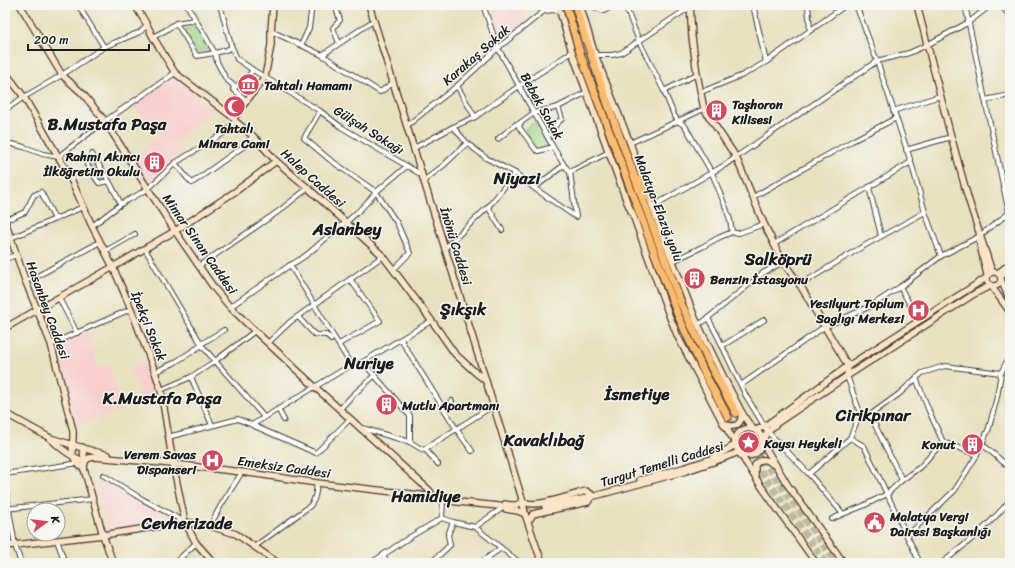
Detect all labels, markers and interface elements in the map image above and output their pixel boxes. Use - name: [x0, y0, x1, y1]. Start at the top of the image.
- street label: Karakaş Sokak: [437, 19, 515, 91]
- scale bar: [28, 26, 149, 52]
- text: 200 m: [34, 29, 68, 51]
- street label: Bebek Sokak: [514, 68, 570, 144]
- museum icon: Tahtalı Hamamı: [236, 72, 262, 98]
- place label: Tahtalı Hamamı: [264, 74, 353, 97]
- mosque icon: Tahtalı Minare Cami: [221, 93, 247, 119]
- place label: Taşhoron Kilisesi: [731, 93, 784, 131]
- building icon: Taşhoron Kilisesi: [703, 98, 729, 124]
- street label: Gülşah Sokağı: [329, 99, 409, 161]
- district label: B.Mustafa Paşa: [48, 109, 167, 139]
- place label: Tahtalı Minare Cami: [198, 117, 271, 155]
- street label: Halep Caddesi: [275, 142, 351, 214]
- place label: Rahmi Akıncı İlköğretim Okulu: [42, 145, 141, 183]
- building icon: Rahmi Akıncı İlköğretim Okulu: [142, 150, 168, 176]
- street label: Malatya-Elazığ yolu: [628, 151, 690, 265]
- district label: Niyazi: [493, 163, 542, 193]
- street label: Mimar Sinan Caddesi: [156, 189, 244, 300]
- street label: İnönü Caddesi: [433, 203, 479, 288]
- district label: Aslanbey: [312, 214, 382, 244]
- district label: Salköprü: [744, 244, 812, 274]
- street label: Hasanbey Caddesi: [20, 258, 77, 363]
- building icon: Benzin İstasyonu: [682, 266, 708, 292]
- place label: Benzin İstasyonu: [710, 268, 809, 291]
- street label: İpekçi Sokak: [124, 286, 174, 365]
- place label: Yesilyurt Toplum Saglıgı Merkezi: [810, 292, 905, 330]
- district label: Şıkşık: [439, 294, 487, 324]
- hospital icon: Yesilyurt Toplum Saglıgı Merkezi: [906, 297, 932, 323]
- district label: Nuriye: [343, 348, 395, 378]
- district label: İsmetiye: [604, 379, 670, 409]
- district label: K.Mustafa Paşa: [102, 383, 222, 413]
- building icon: Mutlu Apartmanı: [373, 392, 399, 418]
- place label: Mutlu Apartmanı: [401, 394, 500, 417]
- district label: Cirikpınar: [835, 400, 912, 430]
- district label: Kavaklıbağ: [503, 425, 586, 455]
- place icon: Kaysı Heykeli: [736, 430, 762, 456]
- building icon: Konut: [959, 431, 985, 457]
- place label: Kaysı Heykeli: [763, 432, 843, 455]
- place label: Konut: [921, 433, 956, 456]
- street label: Turgut Temelli Caddesi: [598, 434, 727, 494]
- place label: Verem Savas Dispanseri: [124, 443, 197, 481]
- hospital icon: Verem Savas Dispanseri: [199, 448, 225, 474]
- street label: Emeksiz Caddesi: [236, 449, 332, 485]
- district label: Hamidiye: [390, 481, 461, 511]
- north arrow: [26, 502, 66, 542]
- place label: Malatya Vergi Dairesi Başkanlığı: [889, 505, 991, 543]
- district label: Cevherizade: [141, 508, 233, 538]
- public building icon: Malatya Vergi Dairesi Başkanlığı: [861, 510, 887, 536]
- text: K: [45, 513, 66, 526]

